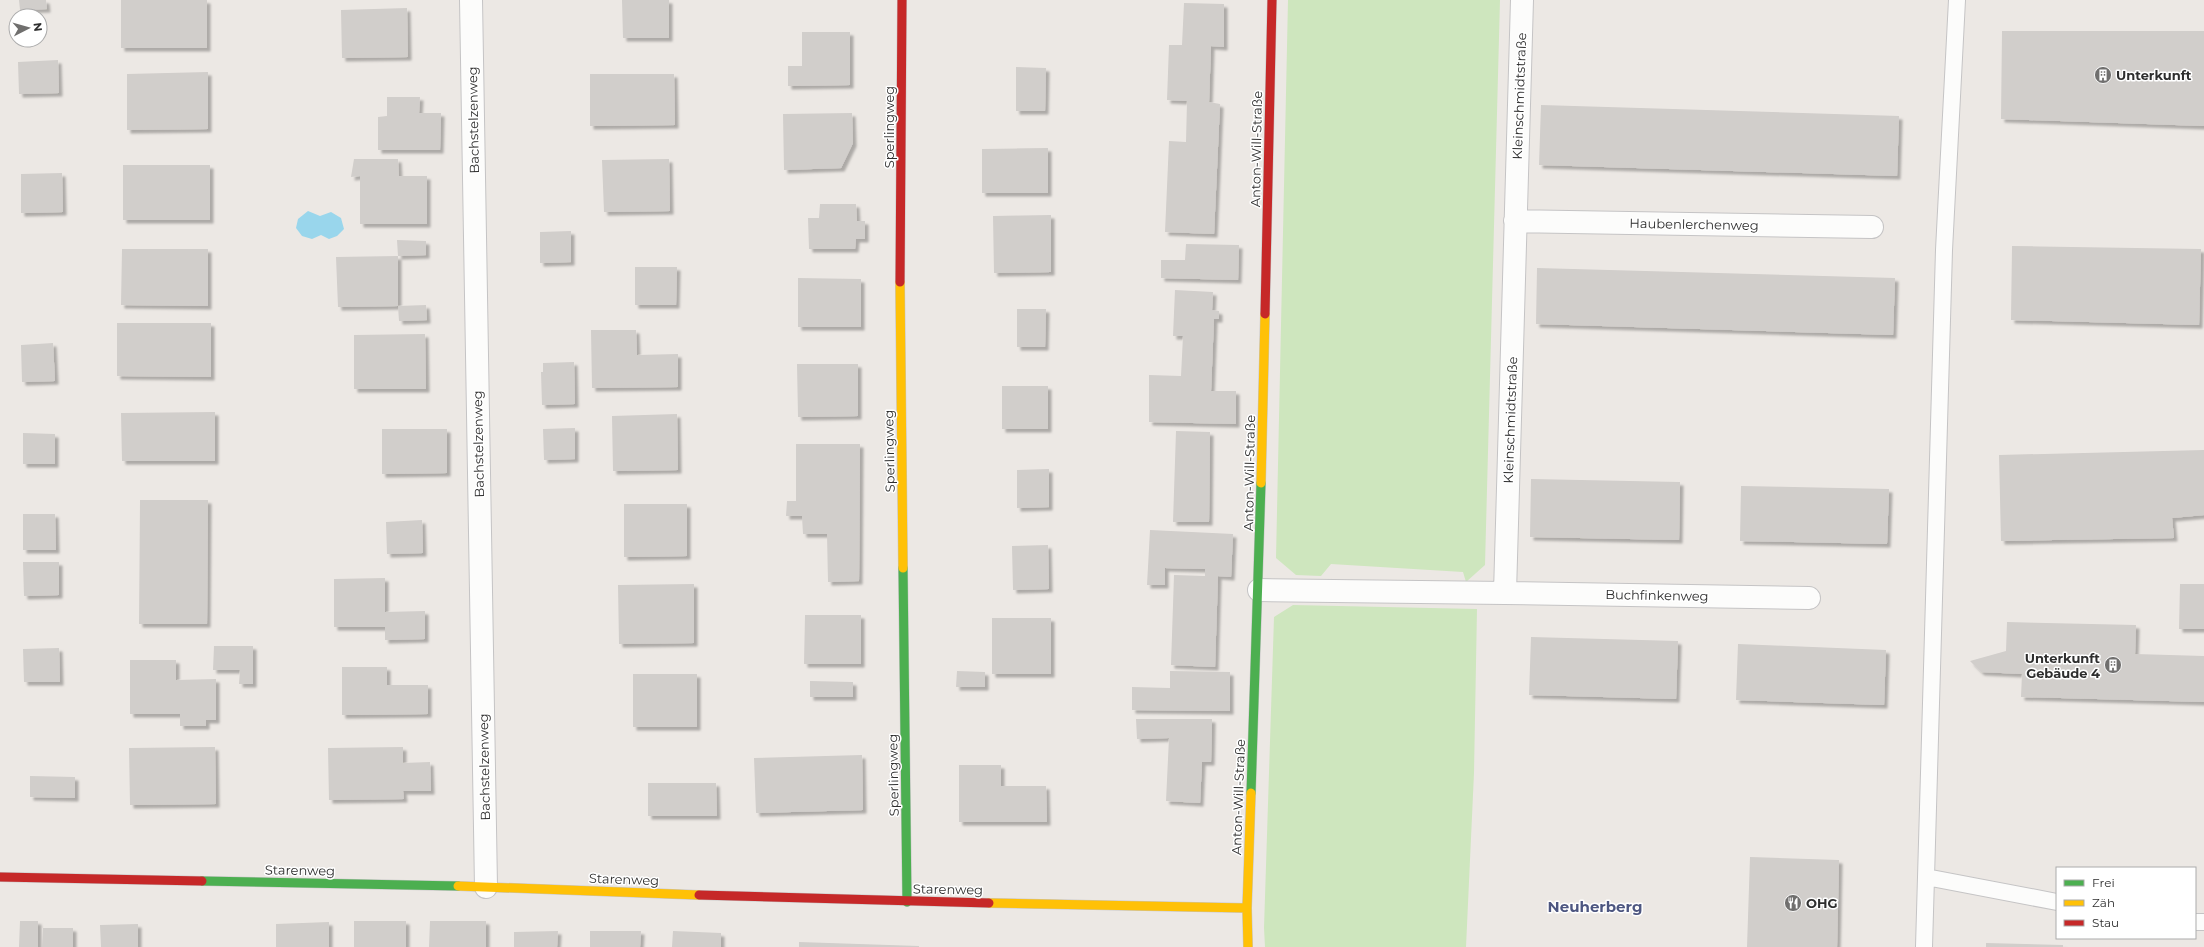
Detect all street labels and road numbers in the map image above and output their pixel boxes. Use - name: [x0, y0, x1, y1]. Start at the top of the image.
- street label: Kleinschmidtstraße: [1509, 32, 1529, 160]
- street label: Bachstelzenweg: [464, 66, 482, 174]
- street label: Sperlingweg: [881, 86, 897, 168]
- street label: Anton-Will-Straße: [1247, 91, 1265, 207]
- street label: Haubenlerchenweg: [1629, 215, 1759, 233]
- street label: Kleinschmidtstraße: [1500, 356, 1520, 484]
- street label: Bachstelzenweg: [469, 390, 487, 498]
- street label: Sperlingweg: [880, 410, 898, 492]
- street label: Anton-Will-Straße: [1240, 415, 1258, 531]
- street label: Buchfinkenweg: [1605, 586, 1709, 604]
- street label: Bachstelzenweg: [475, 713, 493, 821]
- street label: Sperlingweg: [884, 734, 902, 816]
- street label: Anton-Will-Straße: [1228, 738, 1248, 855]
- street label: Starenweg: [265, 861, 335, 879]
- street label: Starenweg: [589, 870, 659, 888]
- street label: Starenweg: [913, 880, 983, 898]

